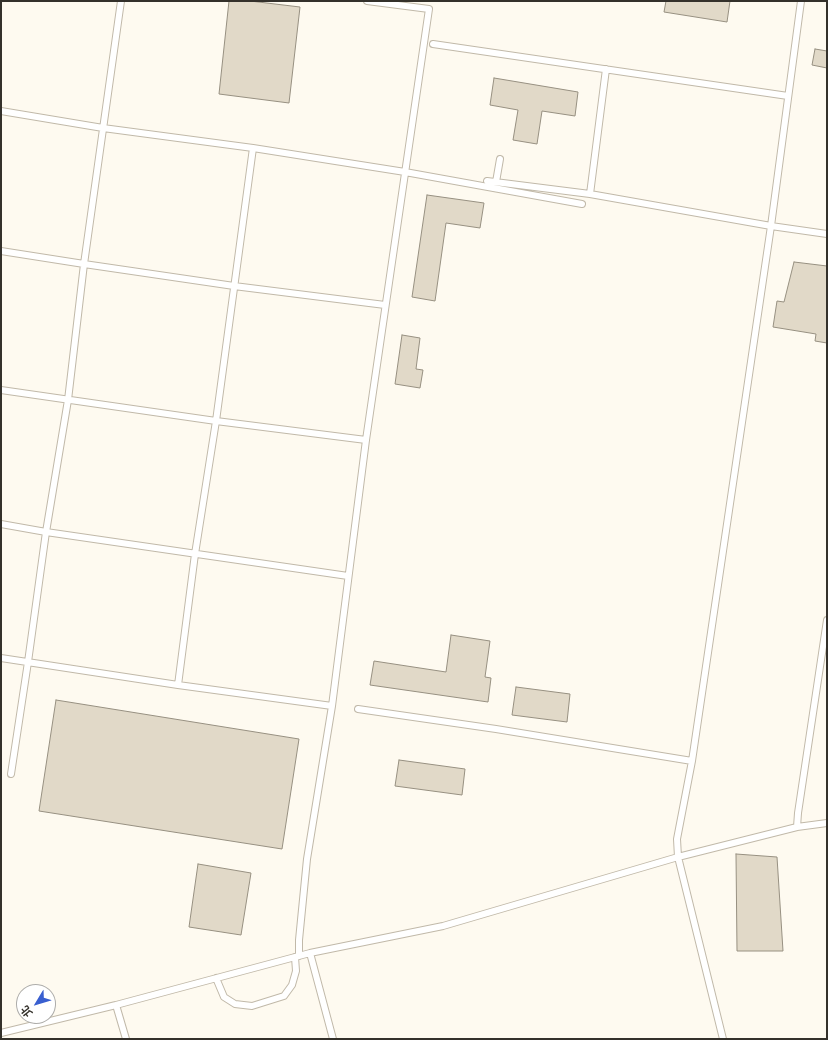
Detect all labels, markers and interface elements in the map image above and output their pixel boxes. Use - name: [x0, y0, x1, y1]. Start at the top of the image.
- north arrow: [16, 984, 56, 1024]
- text: 北: [18, 1002, 36, 1019]

